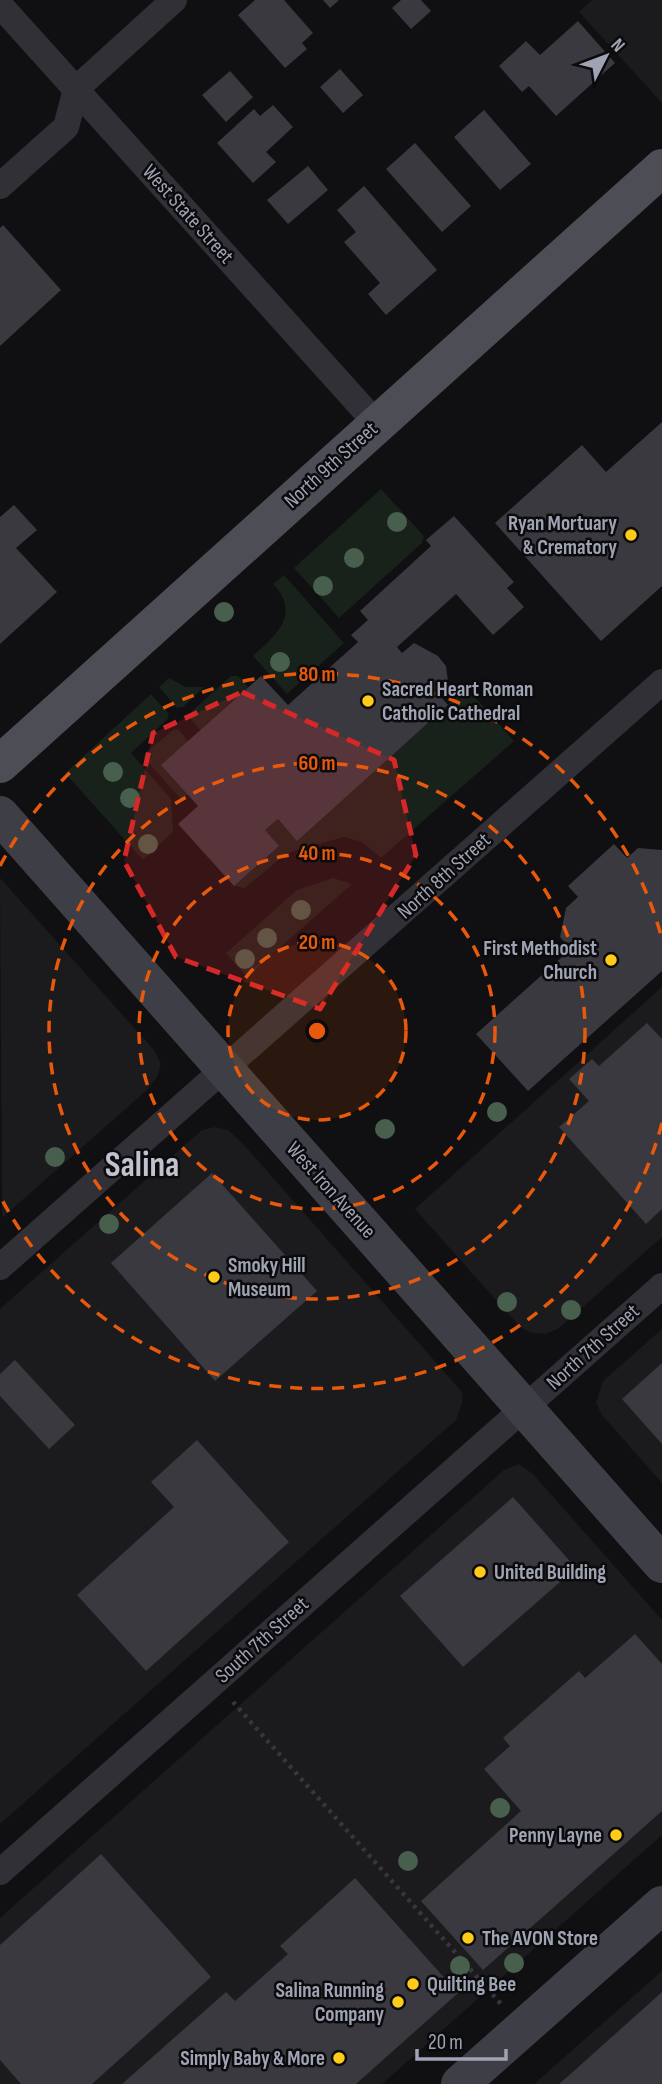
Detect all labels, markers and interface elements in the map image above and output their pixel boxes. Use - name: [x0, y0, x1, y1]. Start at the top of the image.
- north arrow: [571, 21, 641, 91]
- text: N: [606, 34, 629, 57]
- street label: West State Street: [137, 159, 239, 269]
- street label: North 9th Street: [279, 417, 383, 513]
- place label: Ryan Mortuary & Crematory: [508, 511, 617, 560]
- marker: Ryan Mortuary & Crematory: [623, 527, 639, 543]
- text: 80 m: [298, 662, 336, 687]
- place label: Sacred Heart Roman Catholic Cathedral: [382, 677, 533, 726]
- marker: Sacred Heart Roman Catholic Cathedral: [360, 693, 376, 709]
- text: 60 m: [298, 751, 336, 776]
- street label: North 8th Street: [392, 828, 496, 924]
- text: 40 m: [299, 841, 335, 866]
- text: 20 m: [299, 930, 335, 955]
- place label: First Methodist Church: [483, 936, 597, 985]
- marker: First Methodist Church: [603, 952, 619, 968]
- centre of rings: [305, 1019, 329, 1043]
- street label: West Iron Avenue: [281, 1137, 381, 1243]
- district label: Salina: [105, 1144, 179, 1187]
- place label: Smoky Hill Museum: [228, 1253, 305, 1302]
- marker: Smoky Hill Museum: [206, 1269, 222, 1285]
- street label: North 7th Street: [542, 1299, 644, 1395]
- place label: United Building: [494, 1560, 606, 1585]
- marker: United Building: [472, 1564, 488, 1580]
- street label: South 7th Street: [210, 1592, 314, 1688]
- place label: Penny Layne: [509, 1823, 602, 1848]
- marker: Penny Layne: [608, 1827, 624, 1843]
- place label: The AVON Store: [482, 1926, 598, 1951]
- marker: The AVON Store: [460, 1930, 476, 1946]
- place label: Quilting Bee: [427, 1972, 516, 1997]
- marker: Quilting Bee: [405, 1976, 421, 1992]
- place label: Salina Running Company: [275, 1978, 384, 2027]
- marker: Salina Running Company: [390, 1994, 406, 2010]
- scale bar: [417, 2018, 506, 2062]
- text: 20 m: [428, 2030, 463, 2055]
- place label: Simply Baby & More: [180, 2046, 325, 2071]
- marker: Simply Baby & More: [331, 2050, 347, 2066]

